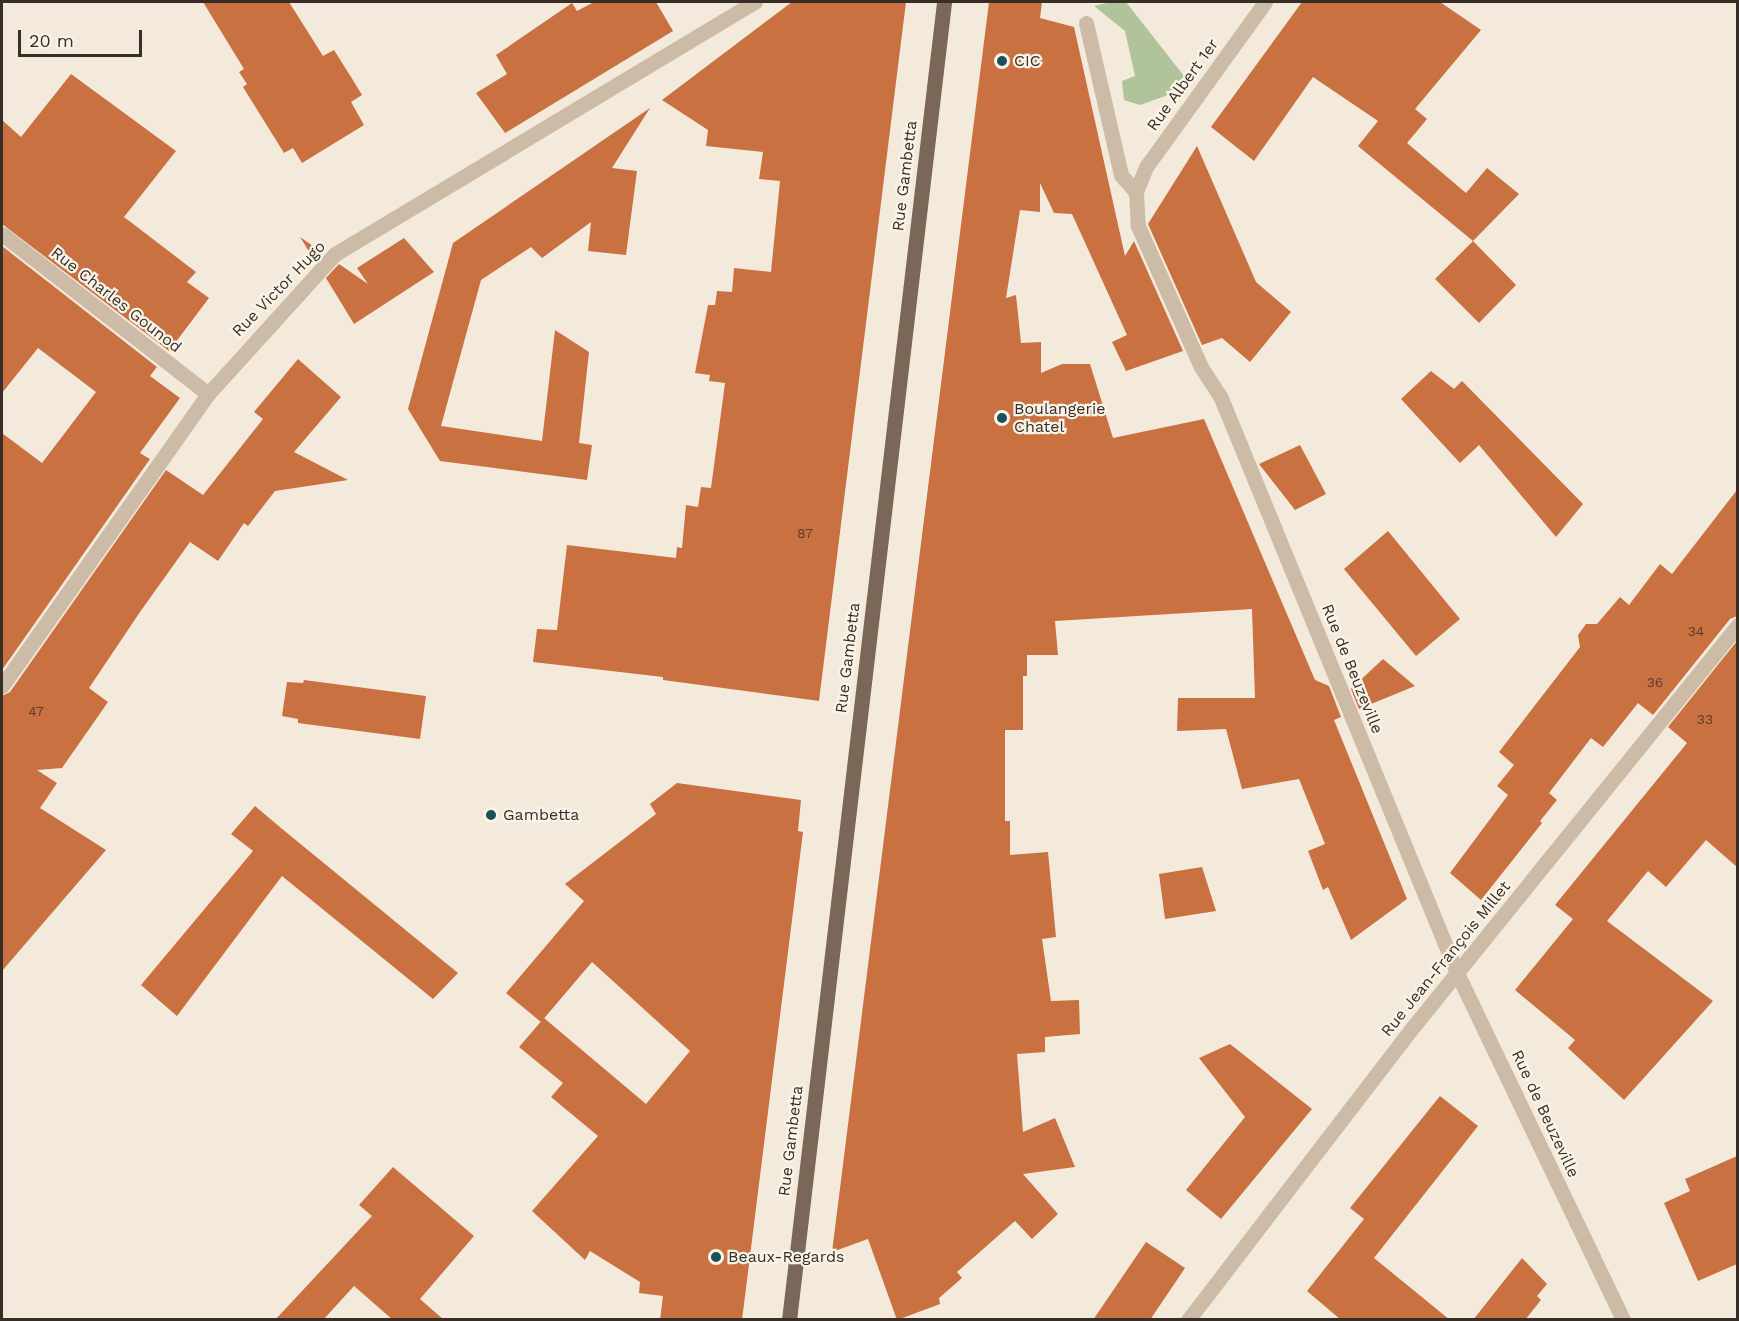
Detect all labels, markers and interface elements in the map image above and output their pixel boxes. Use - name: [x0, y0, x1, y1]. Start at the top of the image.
- scale bar: [21, 18, 146, 56]
- text: 20 m: [29, 30, 74, 51]
- street label: Rue Albert 1er: [1143, 35, 1223, 135]
- place label: CIC: [1014, 51, 1041, 71]
- marker: CIC: [995, 54, 1009, 68]
- street label: Rue Gambetta: [889, 120, 921, 232]
- street label: Rue Victor Hugo: [228, 237, 330, 341]
- street label: Rue Charles Gounod: [47, 243, 185, 357]
- place label: Boulangerie Chatel: [1014, 399, 1106, 437]
- marker: Boulangerie Chatel: [995, 411, 1009, 425]
- house number: 87: [797, 525, 813, 541]
- street label: Rue de Beuzeville: [1317, 601, 1387, 737]
- street label: Rue Gambetta: [832, 602, 864, 714]
- house number: 34: [1688, 623, 1704, 639]
- house number: 36: [1647, 674, 1663, 690]
- house number: 47: [28, 703, 44, 719]
- house number: 33: [1697, 711, 1713, 727]
- place label: Gambetta: [503, 805, 579, 825]
- marker: Gambetta: [484, 808, 498, 822]
- street label: Rue Jean-François Millet: [1377, 877, 1515, 1041]
- street label: Rue de Beuzeville: [1507, 1047, 1583, 1181]
- street label: Rue Gambetta: [775, 1085, 807, 1197]
- place label: Beaux-Regards: [728, 1247, 844, 1267]
- marker: Beaux-Regards: [709, 1250, 723, 1264]

